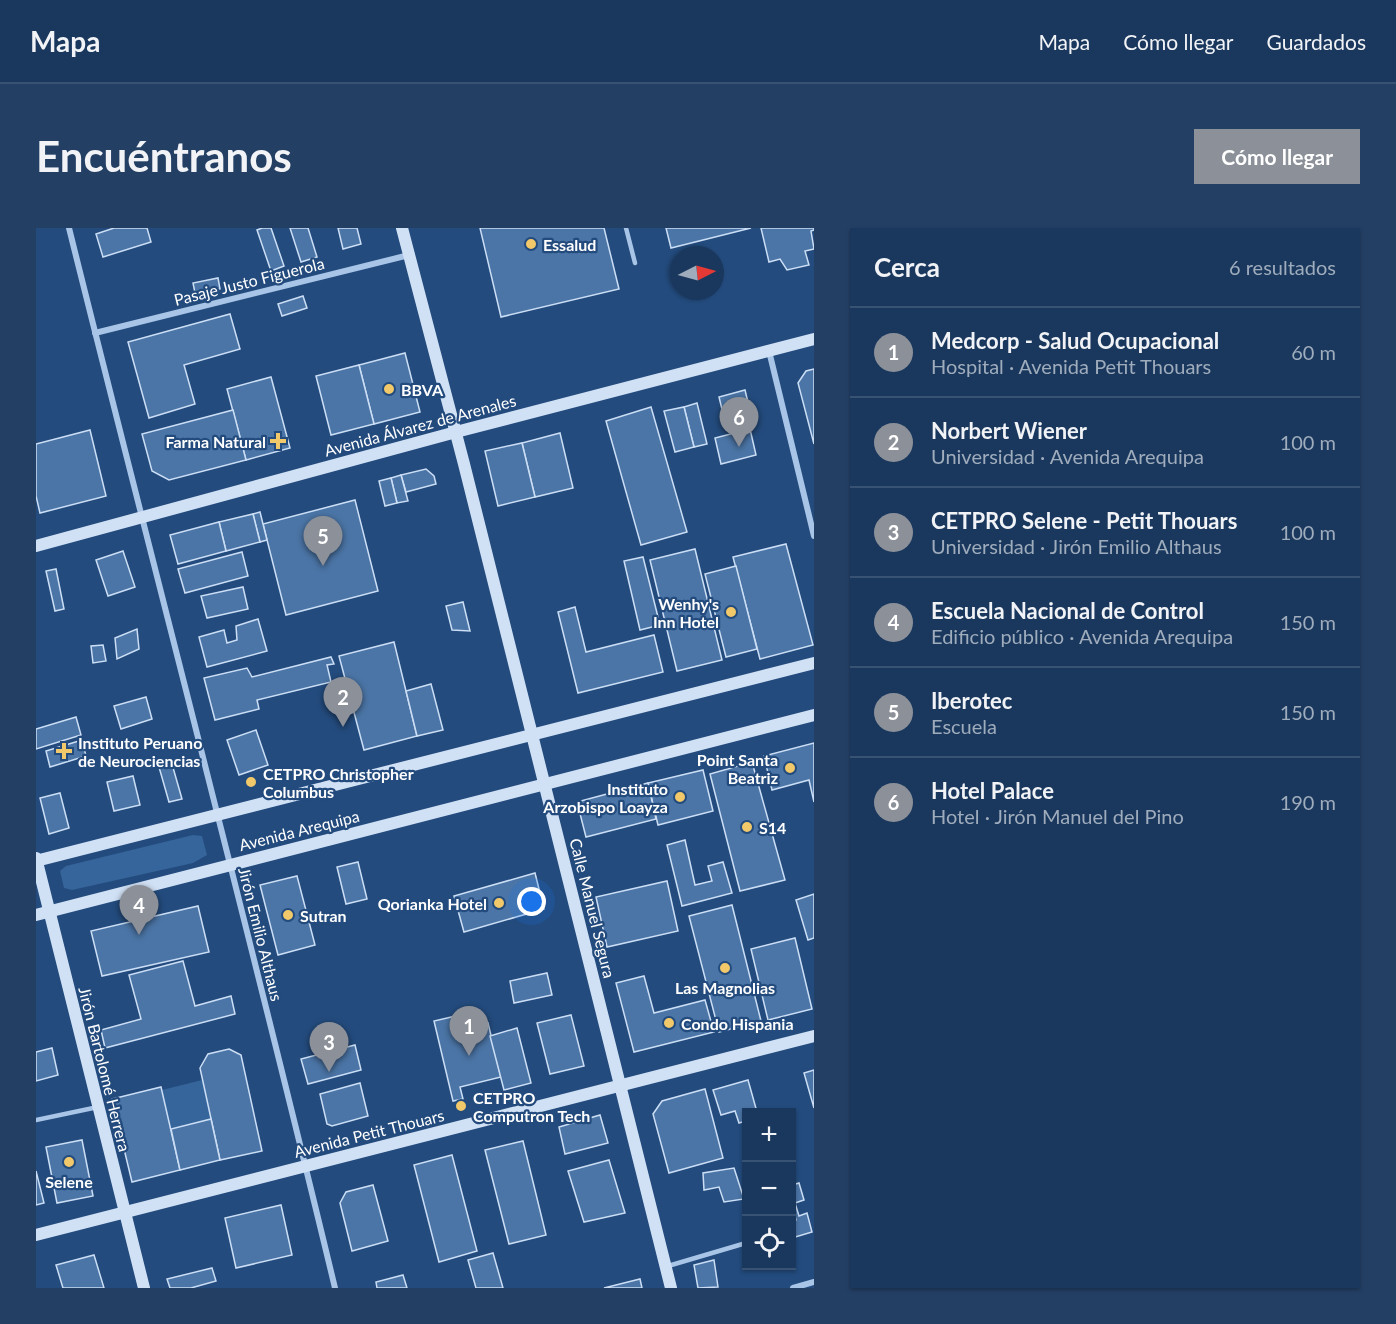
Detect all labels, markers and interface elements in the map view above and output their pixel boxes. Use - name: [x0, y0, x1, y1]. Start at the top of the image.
- text: Mapa: [30, 24, 100, 58]
- text: Mapa: [1038, 29, 1090, 54]
- text: Cómo llegar: [1123, 29, 1234, 54]
- text: Guardados: [1267, 29, 1366, 54]
- button: Cómo llegar: [1194, 129, 1360, 184]
- text: Encuéntranos: [36, 131, 292, 181]
- place label: Essalud: [543, 235, 596, 254]
- marker: Essalud: [524, 237, 538, 251]
- north arrow: [670, 246, 724, 300]
- text: Cerca: [874, 251, 940, 283]
- street label: Pasaje Justo Figuerola: [172, 253, 326, 309]
- text: 6 resultados: [1229, 255, 1336, 279]
- text: Medcorp - Salud Ocupacional: [931, 327, 1219, 354]
- text: 1: [888, 340, 899, 364]
- text: 60 m: [1291, 340, 1336, 364]
- text: Hospital · Avenida Petit Thouars: [931, 354, 1211, 378]
- place label: BBVA: [401, 380, 444, 399]
- marker: BBVA: [382, 382, 396, 396]
- street label: Avenida Álvarez de Arenales: [322, 390, 518, 460]
- pin: 6: [720, 398, 758, 447]
- text: Norbert Wiener: [931, 417, 1087, 444]
- text: 2: [888, 430, 899, 454]
- text: 100 m: [1280, 430, 1336, 454]
- place label: Farma Natural: [165, 432, 266, 451]
- marker: Farma Natural: [271, 434, 285, 448]
- text: Universidad · Avenida Arequipa: [931, 444, 1204, 468]
- text: CETPRO Selene - Petit Thouars: [931, 507, 1237, 534]
- pin: 5: [304, 516, 342, 566]
- text: 3: [888, 520, 899, 544]
- text: 100 m: [1280, 520, 1336, 544]
- text: Universidad · Jirón Emilio Althaus: [931, 534, 1222, 558]
- place label: Wenhy's Inn Hotel: [653, 594, 719, 631]
- text: Escuela Nacional de Control: [931, 597, 1204, 624]
- marker: Wenhy's Inn Hotel: [724, 605, 738, 619]
- text: 4: [888, 610, 899, 634]
- text: 150 m: [1280, 610, 1336, 634]
- text: Edificio público · Avenida Arequipa: [931, 624, 1233, 648]
- pin: 2: [324, 678, 362, 727]
- text: Iberotec: [931, 687, 1012, 714]
- text: 5: [888, 700, 899, 724]
- text: 150 m: [1280, 700, 1336, 724]
- text: Escuela: [931, 714, 997, 738]
- place label: Instituto Peruano de Neurociencias: [78, 733, 202, 770]
- marker: Instituto Peruano de Neurociencias: [55, 742, 73, 760]
- place label: Point Santa Beatriz: [697, 750, 778, 787]
- marker: Point Santa Beatriz: [783, 761, 797, 775]
- place label: CETPRO Christopher Columbus: [263, 764, 414, 801]
- marker: CETPRO Christopher Columbus: [244, 775, 258, 789]
- text: Hotel Palace: [931, 777, 1054, 804]
- place label: Instituto Arzobispo Loayza: [542, 779, 668, 816]
- marker: Instituto Arzobispo Loayza: [673, 790, 687, 804]
- text: 6: [888, 790, 899, 814]
- text: 190 m: [1280, 790, 1336, 814]
- text: Hotel · Jirón Manuel del Pino: [931, 804, 1184, 828]
- street label: Avenida Arequipa: [237, 806, 361, 854]
- place label: S14: [759, 818, 786, 837]
- marker: S14: [740, 820, 754, 834]
- street label: Calle Manuel Segura: [566, 836, 620, 980]
- street label: Jirón Emilio Althaus: [235, 865, 287, 1003]
- pin: 4: [120, 886, 158, 935]
- your location: [517, 887, 546, 916]
- place label: Qorianka Hotel: [378, 894, 487, 913]
- marker: Qorianka Hotel: [492, 896, 506, 910]
- place label: Sutran: [300, 906, 347, 925]
- marker: Sutran: [281, 908, 295, 922]
- marker: Las Magnolias: [718, 961, 732, 975]
- place label: Las Magnolias: [675, 978, 775, 997]
- street label: Jirón Bartolomé Herrera: [75, 985, 135, 1153]
- pin: 1: [450, 1006, 488, 1056]
- place label: Condo Hispania: [681, 1014, 794, 1033]
- marker: Condo Hispania: [662, 1016, 676, 1030]
- pin: 3: [310, 1022, 348, 1072]
- place label: CETPRO Computron Tech: [473, 1088, 590, 1125]
- marker: CETPRO Computron Tech: [454, 1099, 468, 1113]
- street label: Avenida Petit Thouars: [292, 1105, 446, 1161]
- map controls: [742, 1108, 796, 1270]
- button: +: [742, 1108, 796, 1162]
- marker: Selene: [62, 1155, 76, 1169]
- button: −: [742, 1162, 796, 1216]
- place label: Selene: [45, 1172, 93, 1191]
- button: locate: [742, 1216, 796, 1270]

